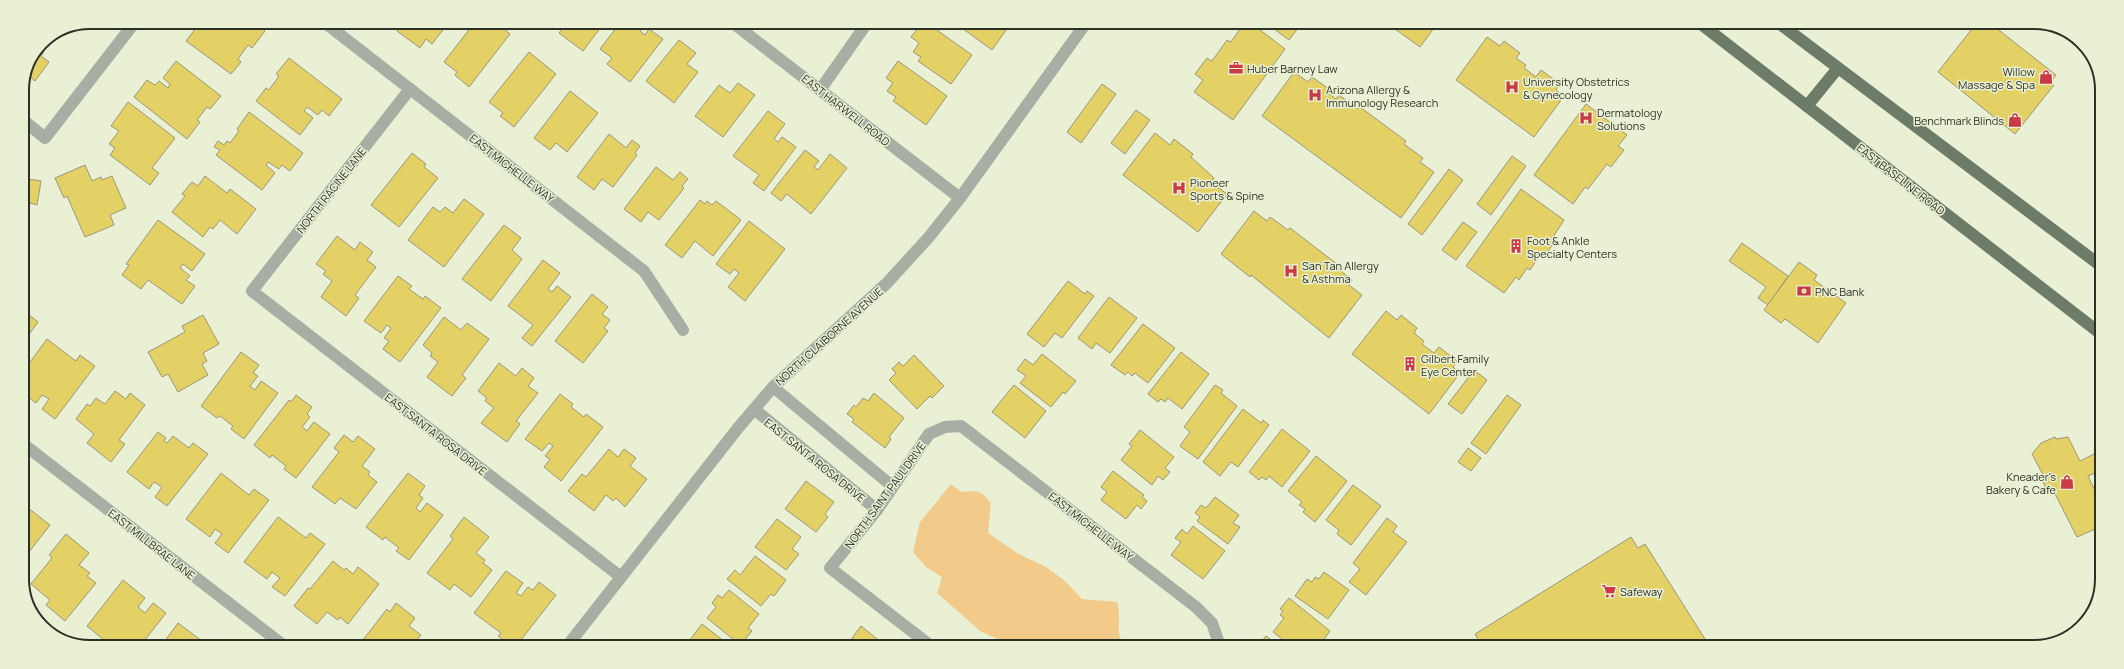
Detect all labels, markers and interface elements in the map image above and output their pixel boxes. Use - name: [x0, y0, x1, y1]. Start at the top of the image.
- office icon: Huber Barney Law: [1228, 60, 1244, 76]
- place label: Huber Barney Law: [1247, 61, 1338, 76]
- place label: Willow Massage & Spa: [1958, 64, 2036, 92]
- shop icon: Willow Massage & Spa: [2038, 69, 2054, 85]
- street label: EAST HARWELL ROAD: [799, 71, 893, 149]
- place label: University Obstetrics & Gynecology: [1523, 74, 1630, 102]
- hospital icon: University Obstetrics & Gynecology: [1504, 79, 1520, 95]
- place label: Arizona Allergy & Immunology Research: [1326, 82, 1438, 110]
- hospital icon: Arizona Allergy & Immunology Research: [1307, 87, 1323, 103]
- place label: Dermatology Solutions: [1597, 105, 1662, 133]
- hospital icon: Dermatology Solutions: [1578, 110, 1594, 126]
- shop icon: Benchmark Blinds: [2007, 112, 2023, 128]
- place label: Benchmark Blinds: [1914, 113, 2004, 128]
- street label: EAST MICHELLE WAY: [467, 130, 558, 206]
- street label: EAST BASELINE ROAD: [1854, 140, 1948, 218]
- street label: NORTH RACINE LANE: [293, 144, 369, 236]
- place label: Pioneer Sports & Spine: [1190, 175, 1265, 203]
- hospital icon: Pioneer Sports & Spine: [1171, 180, 1187, 196]
- place label: Foot & Ankle Specialty Centers: [1527, 233, 1617, 261]
- building icon: Foot & Ankle Specialty Centers: [1508, 238, 1524, 254]
- place label: San Tan Allergy & Asthma: [1302, 258, 1379, 286]
- hospital icon: San Tan Allergy & Asthma: [1283, 263, 1299, 279]
- bank icon: PNC Bank: [1796, 283, 1812, 299]
- street label: NORTH CLAIBORNE AVENUE: [772, 284, 886, 388]
- place label: PNC Bank: [1815, 284, 1865, 299]
- place label: Gilbert Family Eye Center: [1421, 351, 1489, 379]
- building icon: Gilbert Family Eye Center: [1402, 356, 1418, 372]
- street label: EAST SANTA ROSA DRIVE: [382, 389, 490, 479]
- street label: EAST SANTA ROSA DRIVE: [761, 415, 869, 505]
- street label: NORTH SAINT PAUL DRIVE: [841, 439, 929, 551]
- place label: Kneader's Bakery & Cafe: [1986, 469, 2057, 497]
- shop icon: Kneader's Bakery & Cafe: [2059, 474, 2075, 490]
- street label: EAST MICHELLE WAY: [1046, 488, 1137, 564]
- street label: EAST MILLBRAE LANE: [105, 505, 199, 583]
- supermarket icon: Safeway: [1601, 583, 1617, 599]
- place label: Safeway: [1620, 584, 1663, 599]

